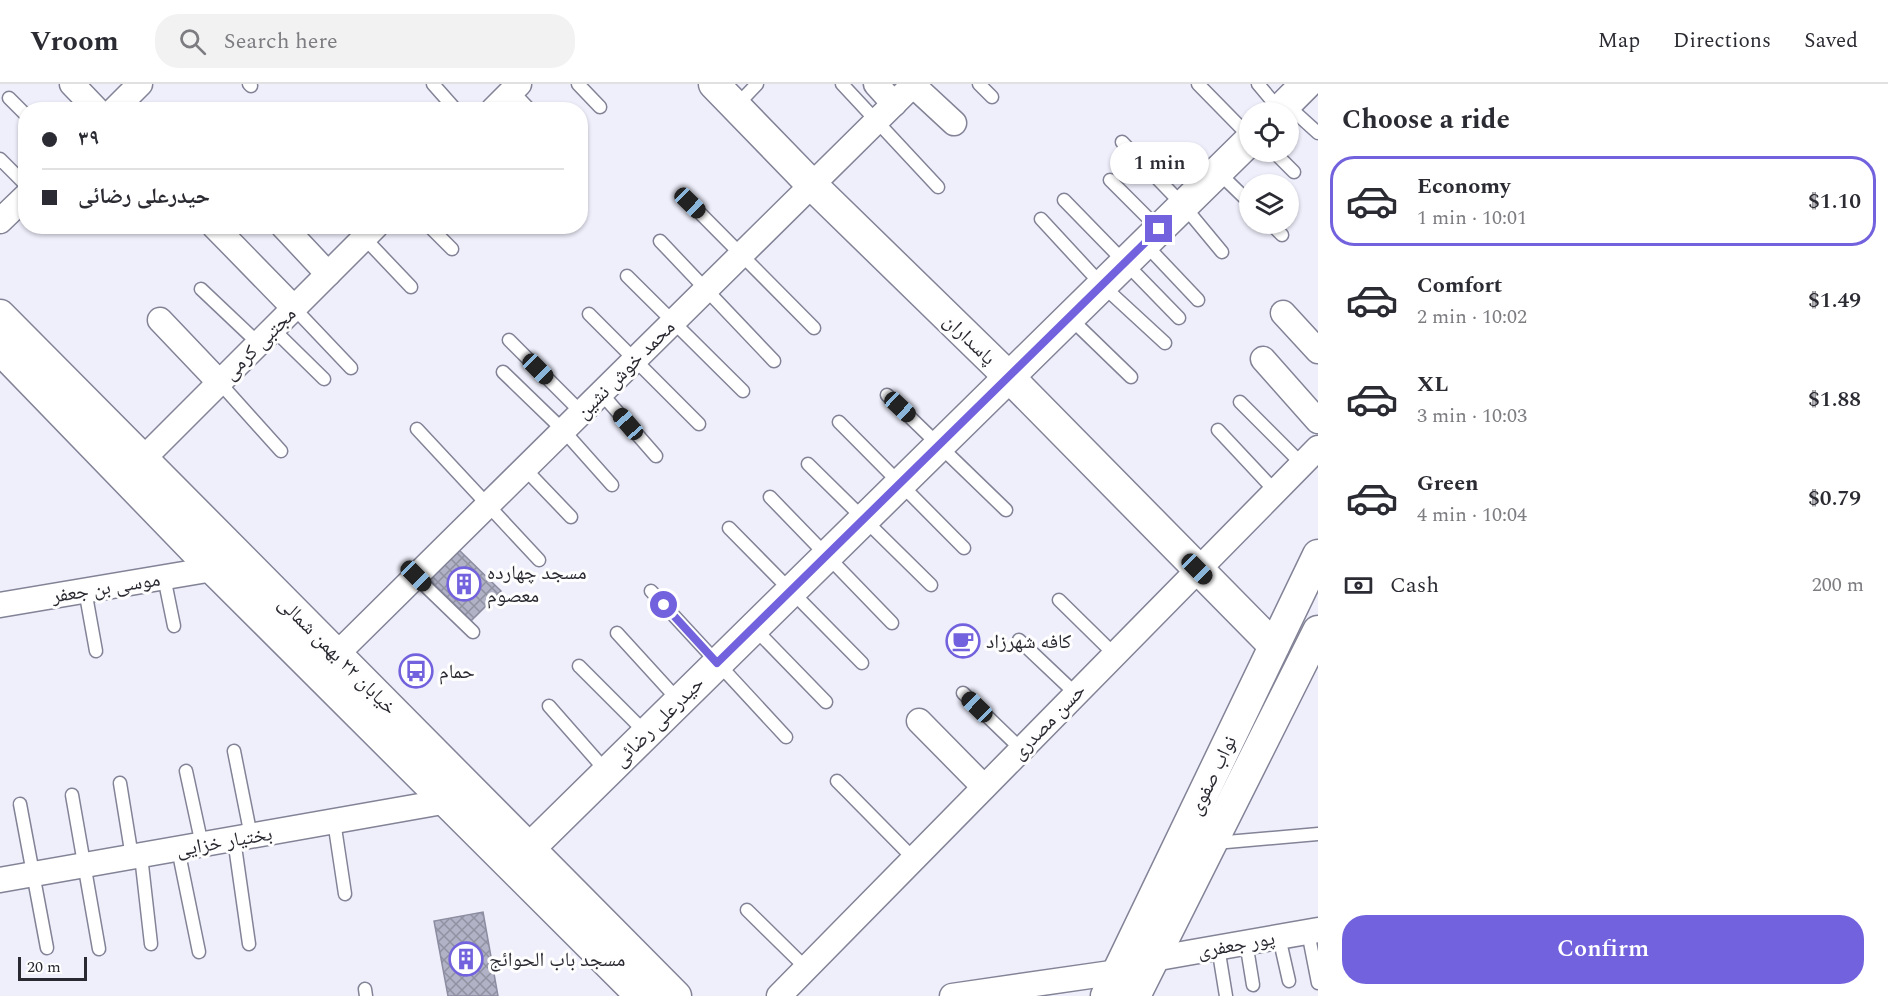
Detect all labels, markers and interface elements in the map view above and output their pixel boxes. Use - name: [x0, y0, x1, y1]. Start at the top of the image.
- search box: [155, 14, 575, 68]
- text: Vroom: [30, 20, 119, 63]
- icon: search: [176, 25, 209, 58]
- text: Search here: [224, 25, 338, 58]
- text: Map: [1598, 25, 1640, 57]
- text: Directions: [1673, 25, 1771, 57]
- text: Saved: [1804, 25, 1858, 57]
- text: Choose a ride: [1342, 99, 1510, 141]
- map controls: [1239, 102, 1299, 234]
- button: locate: [1239, 102, 1299, 162]
- text: ۳۹: [78, 122, 99, 155]
- callout: 1 min: [1110, 142, 1208, 184]
- text: 1 min: [1134, 148, 1185, 178]
- text: Economy: [1417, 170, 1510, 203]
- button: layers: [1239, 174, 1299, 234]
- icon: car: [1345, 174, 1399, 228]
- text: حیدرعلی رضائی: [78, 180, 210, 213]
- car: [671, 184, 709, 222]
- text: $1.10: [1808, 185, 1861, 218]
- text: 1 min · 10:01: [1417, 203, 1527, 233]
- route end: [1145, 215, 1172, 242]
- text: Comfort: [1417, 269, 1502, 302]
- icon: car: [1345, 273, 1399, 327]
- text: $1.49: [1808, 284, 1861, 317]
- street label: مجتبی کرمی: [216, 300, 303, 387]
- text: 2 min · 10:02: [1417, 302, 1527, 332]
- street label: پاسداران: [936, 307, 1003, 373]
- street label: محمد خوش نشین: [569, 313, 682, 426]
- car: [519, 350, 557, 388]
- text: XL: [1417, 368, 1448, 401]
- icon: car: [1345, 372, 1399, 426]
- text: $1.88: [1808, 383, 1861, 416]
- car: [881, 388, 919, 426]
- text: 3 min · 10:03: [1417, 401, 1527, 431]
- car: [609, 405, 647, 443]
- text: Green: [1417, 467, 1479, 500]
- icon: car: [1345, 471, 1399, 525]
- text: $0.79: [1808, 482, 1861, 515]
- text: 4 min · 10:04: [1417, 500, 1527, 530]
- car: [1178, 550, 1216, 588]
- car: [397, 557, 435, 595]
- place label: مسجد چهارده معصوم: [487, 558, 587, 611]
- street label: موسی بن جعفر: [49, 565, 163, 612]
- building icon: مسجد چهارده معصوم: [446, 566, 482, 602]
- icon: cash: [1342, 569, 1375, 602]
- text: Cash: [1390, 569, 1439, 602]
- text: 200 m: [1812, 570, 1864, 600]
- street label: خیابان ۲۲ بهمن شمالی: [271, 589, 404, 722]
- route start: [650, 591, 677, 618]
- cafe icon: کافه شهرزاد: [945, 623, 981, 659]
- place label: کافه شهرزاد: [986, 627, 1071, 657]
- bus stop icon: حمام: [398, 653, 434, 689]
- place label: حمام: [439, 657, 475, 687]
- street label: حیدرعلی رضائی: [606, 669, 711, 774]
- street label: حسن مصدری: [1004, 676, 1093, 767]
- car: [958, 688, 996, 726]
- street label: نواب صفوی: [1181, 731, 1245, 820]
- street label: بختیار خزایی: [174, 819, 275, 865]
- button: Confirm: [1342, 915, 1864, 984]
- street label: پور جعفری: [1195, 923, 1277, 967]
- building icon: مسجد باب الحوائج: [448, 941, 484, 977]
- place label: مسجد باب الحوائج: [489, 945, 625, 975]
- scale bar: [18, 954, 87, 982]
- text: 20 m: [27, 955, 61, 979]

